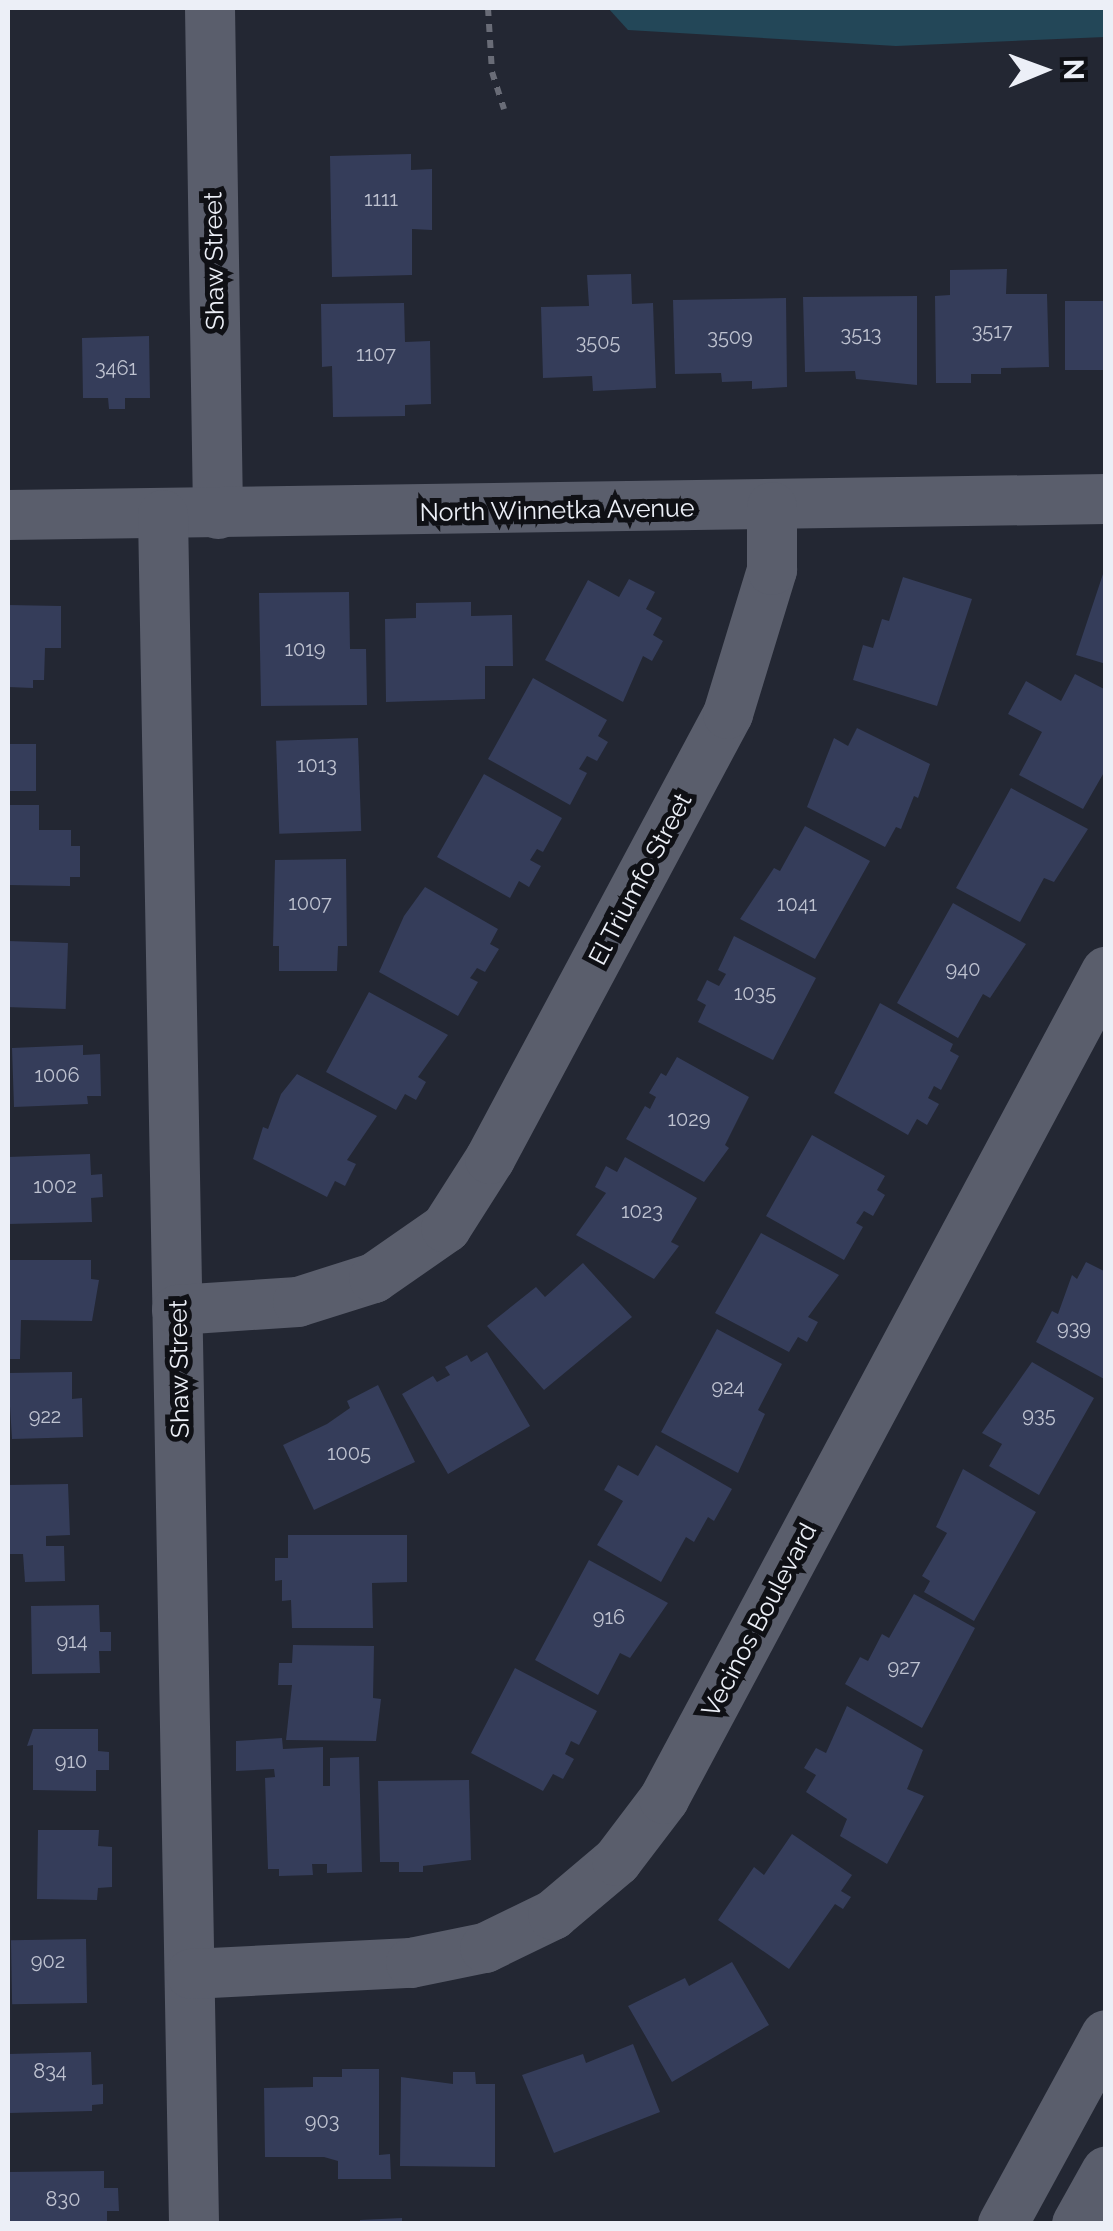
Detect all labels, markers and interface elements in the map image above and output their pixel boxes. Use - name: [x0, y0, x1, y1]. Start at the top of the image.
- north arrow: [993, 20, 1093, 120]
- text: N: [1057, 58, 1090, 80]
- house number: 1111: [364, 187, 398, 211]
- street label: Shaw Street: [198, 191, 230, 331]
- house number: 3517: [972, 319, 1012, 343]
- house number: 3513: [841, 322, 881, 346]
- house number: 3509: [707, 325, 753, 349]
- house number: 3505: [576, 330, 620, 354]
- house number: 1107: [356, 342, 396, 366]
- house number: 3461: [95, 356, 137, 380]
- street label: North Winnetka Avenue: [418, 493, 696, 527]
- house number: 1019: [284, 637, 326, 661]
- house number: 1013: [297, 753, 337, 777]
- street label: El Triumfo Street: [582, 787, 698, 971]
- house number: 1007: [288, 891, 332, 915]
- house number: 1041: [777, 892, 817, 916]
- house number: 940: [946, 957, 980, 981]
- house number: 1035: [734, 981, 776, 1005]
- house number: 1006: [34, 1063, 80, 1087]
- house number: 1029: [668, 1107, 710, 1131]
- house number: 1002: [33, 1174, 77, 1198]
- house number: 1023: [621, 1199, 663, 1223]
- street label: Shaw Street: [163, 1299, 195, 1439]
- house number: 939: [1057, 1316, 1091, 1340]
- house number: 924: [711, 1375, 745, 1399]
- house number: 935: [1022, 1403, 1056, 1427]
- house number: 922: [29, 1404, 61, 1428]
- house number: 1005: [327, 1441, 371, 1465]
- street label: Vecinos Boulevard: [695, 1518, 823, 1722]
- house number: 916: [593, 1605, 625, 1629]
- house number: 914: [56, 1629, 88, 1653]
- house number: 927: [888, 1655, 920, 1679]
- house number: 910: [55, 1749, 87, 1773]
- house number: 902: [31, 1949, 65, 1973]
- house number: 834: [33, 2059, 67, 2083]
- house number: 903: [305, 2109, 339, 2133]
- house number: 830: [46, 2187, 80, 2211]

